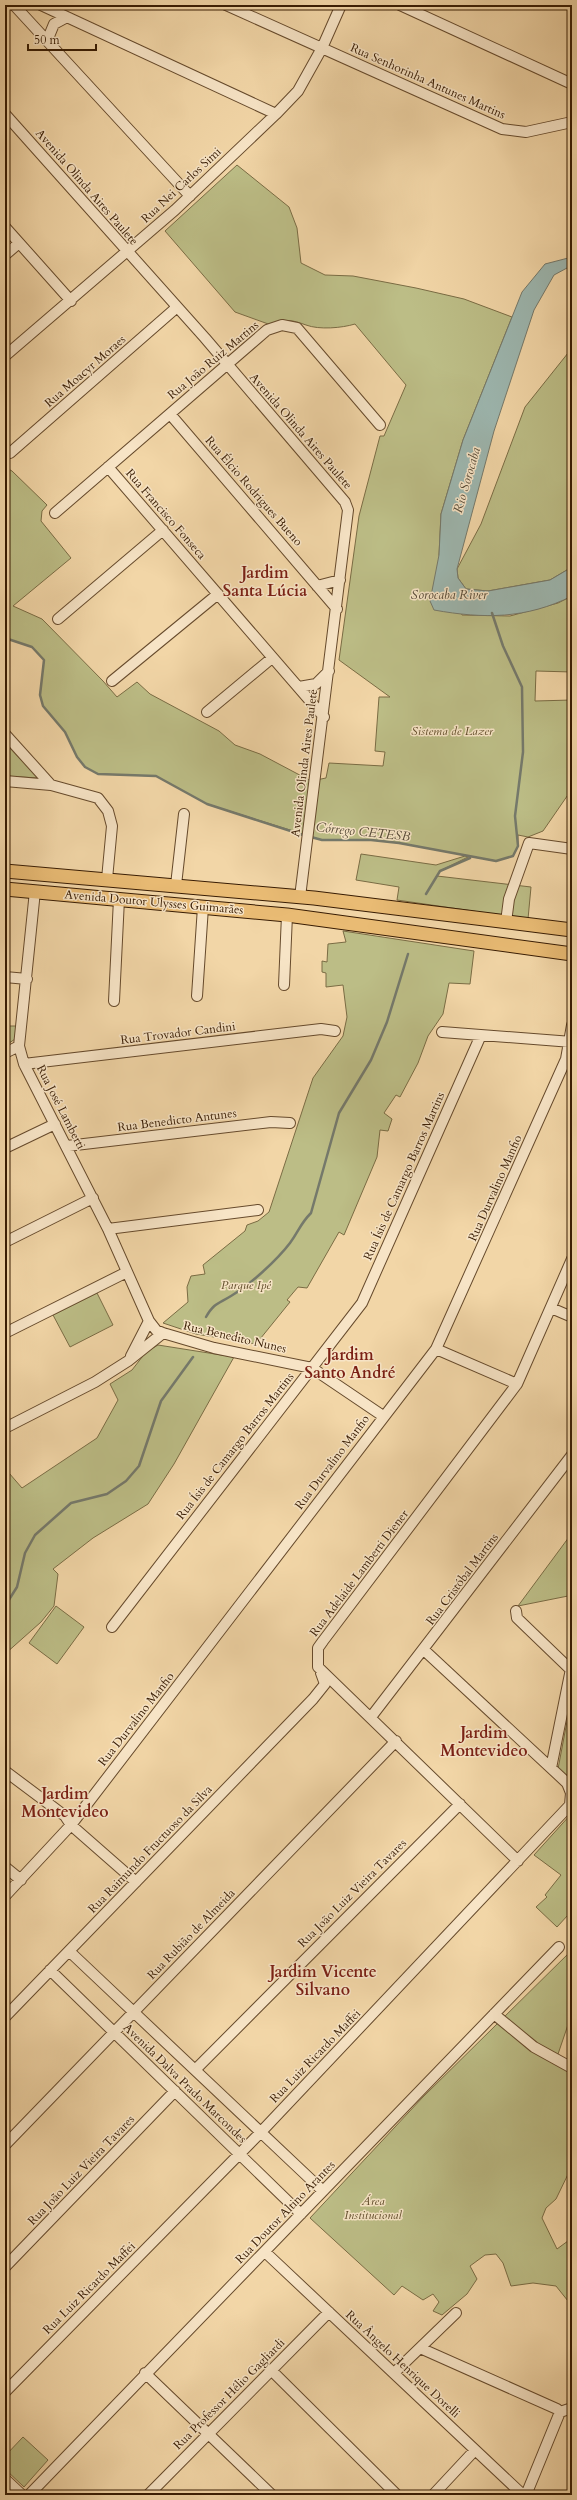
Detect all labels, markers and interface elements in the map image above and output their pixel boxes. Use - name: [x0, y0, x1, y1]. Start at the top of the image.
- scale bar: [28, 26, 96, 52]
- text: 50 m: [34, 32, 61, 48]
- street label: Rua Senhorinha Antunes Martins: [348, 39, 508, 123]
- street label: Avenida Olinda Aires Paulete: [32, 126, 142, 248]
- street label: Rua Nei Carlos Simi: [138, 143, 225, 226]
- street label: Rua João Ruiz Martins: [164, 317, 262, 403]
- street label: Rua Moacyr Moraes: [41, 331, 129, 411]
- street label: Avenida Olinda Aires Paulete: [246, 370, 356, 492]
- street label: Rua Élcio Rodrigues Bueno: [202, 432, 307, 550]
- water label: Rio Sorocaba: [449, 445, 485, 515]
- street label: Rua Francisco Fonseca: [122, 465, 210, 563]
- district label: Jardim Santa Lúcia: [223, 562, 307, 602]
- water label: Sorocaba River: [411, 586, 488, 604]
- street label: Avenida Olinda Aires Paulete: [287, 688, 321, 838]
- park label: Sistema de Lazer: [411, 723, 494, 739]
- water label: Córrego CETESB: [315, 818, 412, 846]
- street label: Avenida Doutor Ulysses Guimarães: [64, 886, 244, 918]
- street label: Rua Trovador Candini: [120, 1018, 237, 1048]
- street label: Rua José Lamberti: [33, 1062, 89, 1152]
- street label: Rua Ísis de Camargo Barros Martins: [359, 1089, 448, 1263]
- street label: Rua Benedicto Antunes: [117, 1105, 237, 1135]
- street label: Rua Durvalino Manfio: [464, 1132, 526, 1244]
- park label: Parque Ipê: [221, 1277, 271, 1293]
- street label: Rua Benedito Nunes: [182, 1317, 288, 1357]
- district label: Jardim Santo André: [304, 1344, 396, 1384]
- street label: Rua Ísis de Camargo Barros Martins: [172, 1369, 297, 1523]
- street label: Rua Durvalino Manfio: [291, 1411, 373, 1513]
- street label: Rua Adelaide Lamberti Diener: [306, 1506, 412, 1640]
- street label: Rua Cristóbal Martins: [422, 1530, 502, 1628]
- street label: Rua Durvalino Manfio: [94, 1668, 178, 1769]
- district label: Jardim Montevideo: [440, 1722, 528, 1762]
- street label: Rua Raimundo Fructuoso da Silva: [84, 1781, 216, 1916]
- district label: Jardim Montevideo: [21, 1783, 109, 1823]
- street label: Rua João Luiz Vieira Tavares: [294, 1835, 410, 1951]
- street label: Rua Rubião de Almeida: [144, 1885, 239, 1983]
- district label: Jardim Vicente Silvano: [267, 1961, 377, 2001]
- street label: Rua Luiz Ricardo Maffei: [266, 2005, 364, 2106]
- street label: Avenida Dalva Prado Marcondes: [120, 2020, 250, 2146]
- street label: Rua João Luiz Vieira Tavares: [24, 2111, 138, 2229]
- street label: Rua Doutor Altino Arantes: [231, 2157, 339, 2267]
- park label: Área Institucional: [344, 2193, 402, 2223]
- street label: Rua Luiz Ricardo Maffei: [39, 2238, 139, 2338]
- street label: Rua Ângelo Henrique Dorelli: [342, 2306, 465, 2422]
- street label: Rua Professor Hélio Gagliardi: [170, 2334, 289, 2453]

